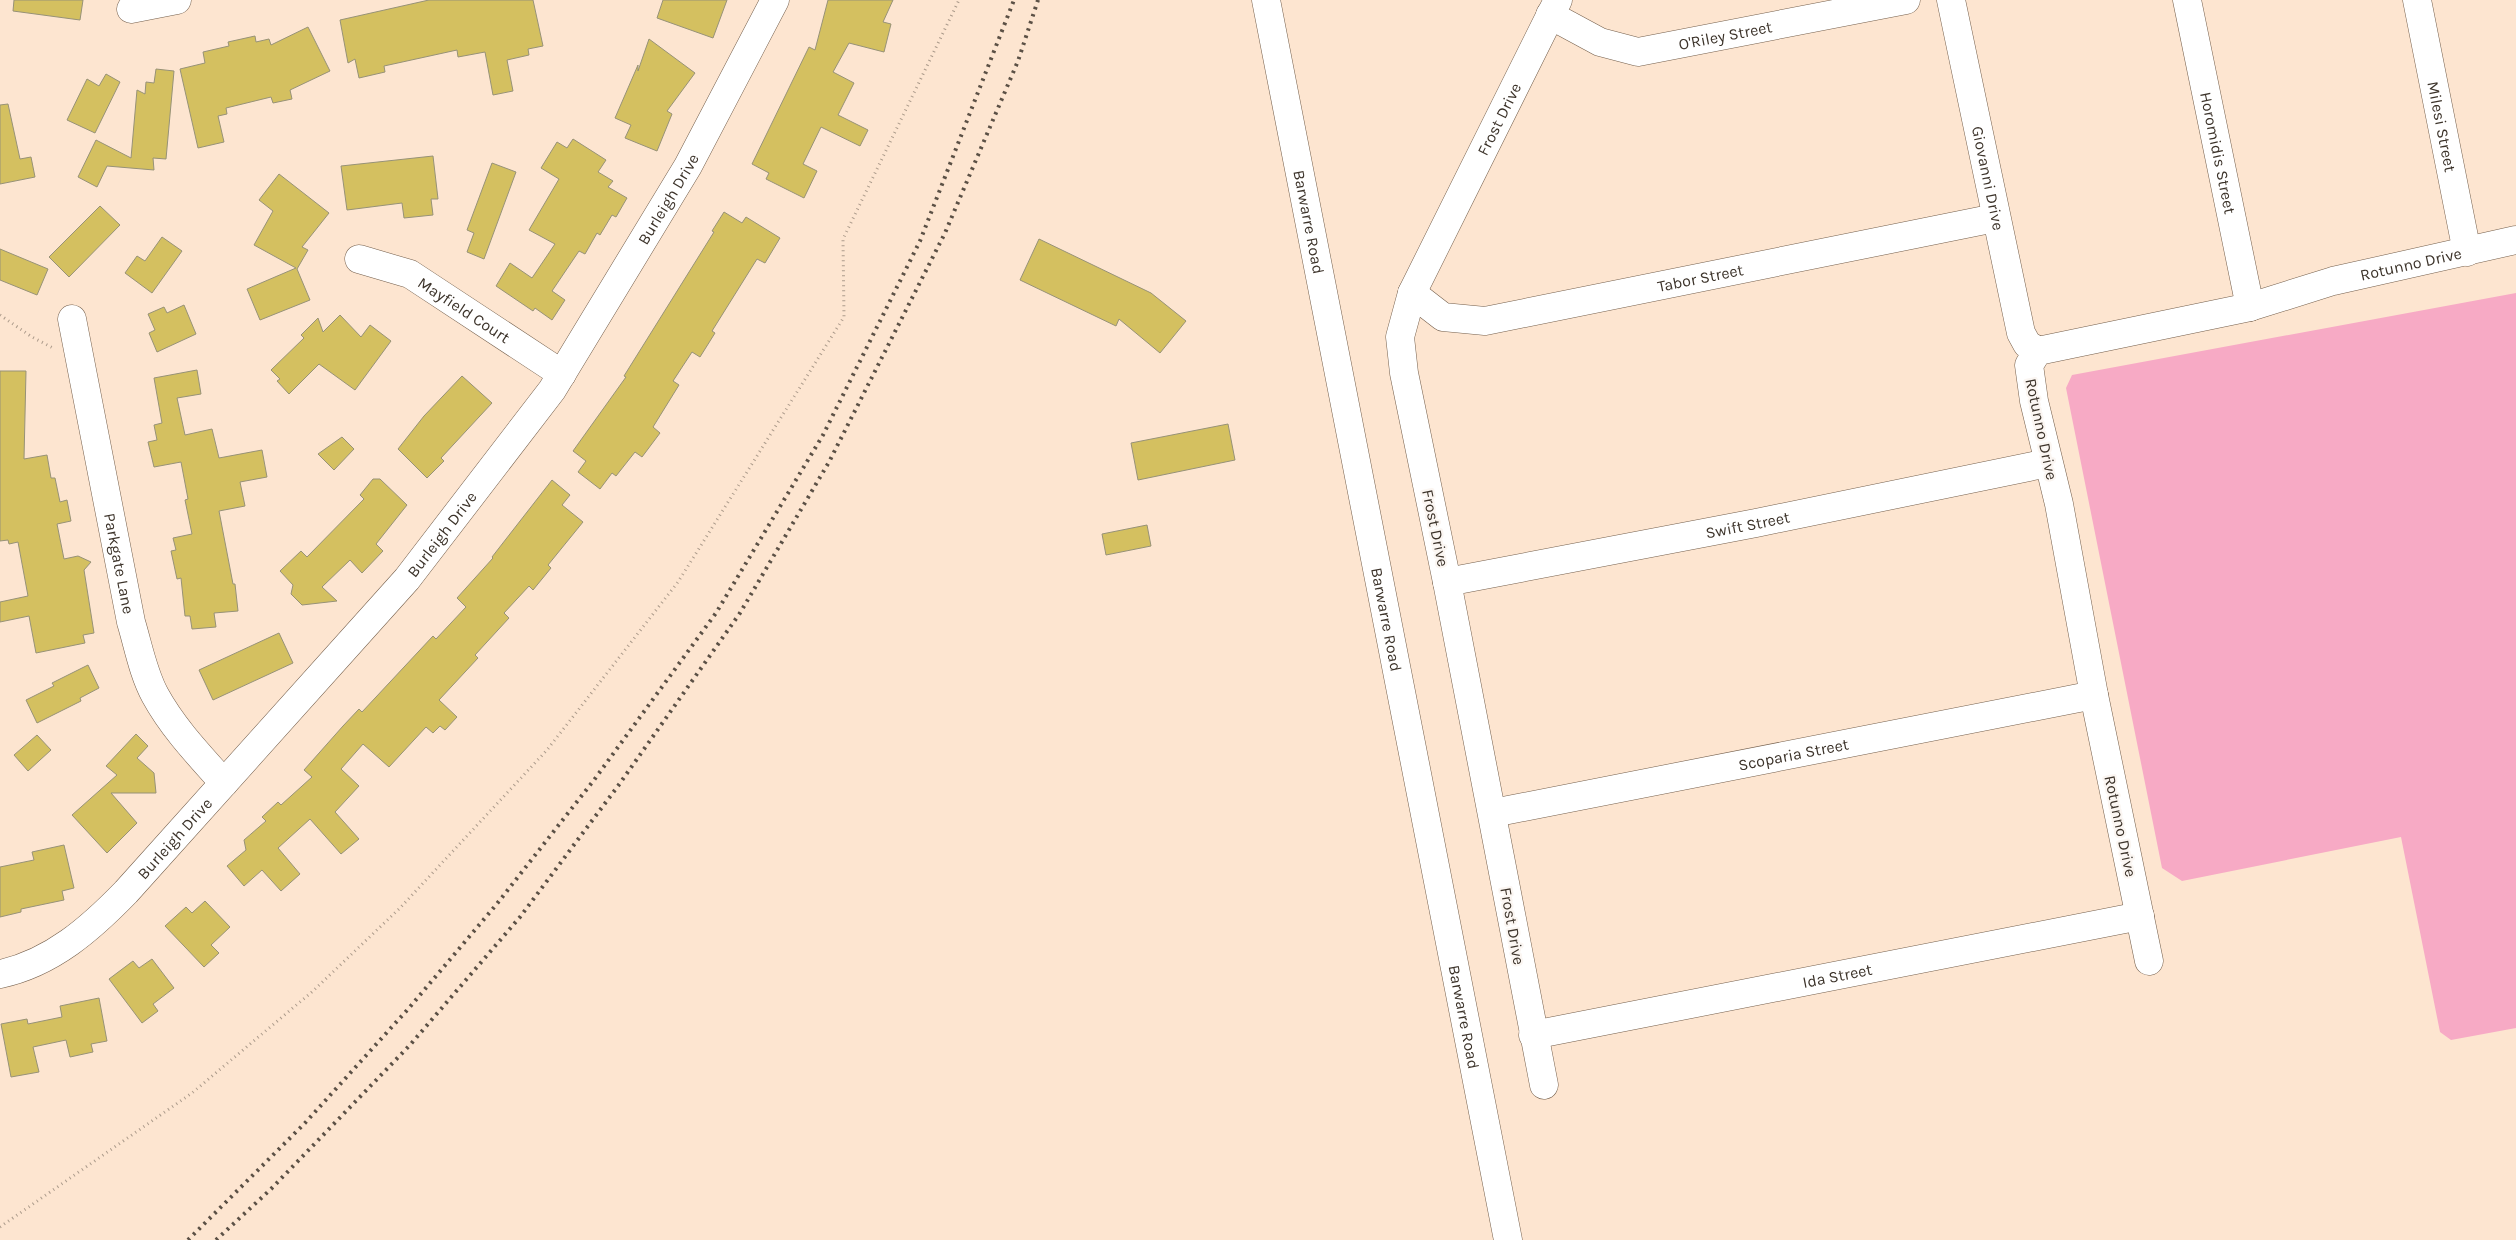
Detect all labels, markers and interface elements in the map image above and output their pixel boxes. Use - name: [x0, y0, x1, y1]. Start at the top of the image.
- street label: O'Riley Street: [1677, 17, 1774, 54]
- street label: Frost Drive: [1473, 80, 1525, 159]
- street label: Milesi Street: [2423, 80, 2460, 174]
- street label: Horomidis Street: [2196, 90, 2240, 216]
- street label: Giovanni Drive: [1968, 124, 2008, 232]
- street label: Burleigh Drive: [634, 150, 703, 248]
- street label: Barwarre Road: [1289, 168, 1328, 275]
- street label: Rotunno Drive: [2358, 243, 2464, 285]
- street label: Tabor Street: [1656, 260, 1745, 296]
- street label: Mayfield Court: [414, 273, 513, 347]
- street label: Rotunno Drive: [2021, 377, 2062, 482]
- street label: Burleigh Drive: [403, 488, 481, 581]
- street label: Frost Drive: [1418, 488, 1453, 568]
- street label: Swift Street: [1704, 507, 1791, 542]
- street label: Parkgate Lane: [100, 511, 138, 616]
- street label: Barwarre Road: [1367, 566, 1406, 673]
- street label: Scoparia Street: [1737, 734, 1850, 775]
- street label: Rotunno Drive: [2100, 774, 2141, 879]
- street label: Burleigh Drive: [133, 794, 216, 883]
- street label: Frost Drive: [1496, 886, 1529, 966]
- street label: Ida Street: [1801, 960, 1874, 992]
- street label: Barwarre Road: [1445, 963, 1483, 1070]

